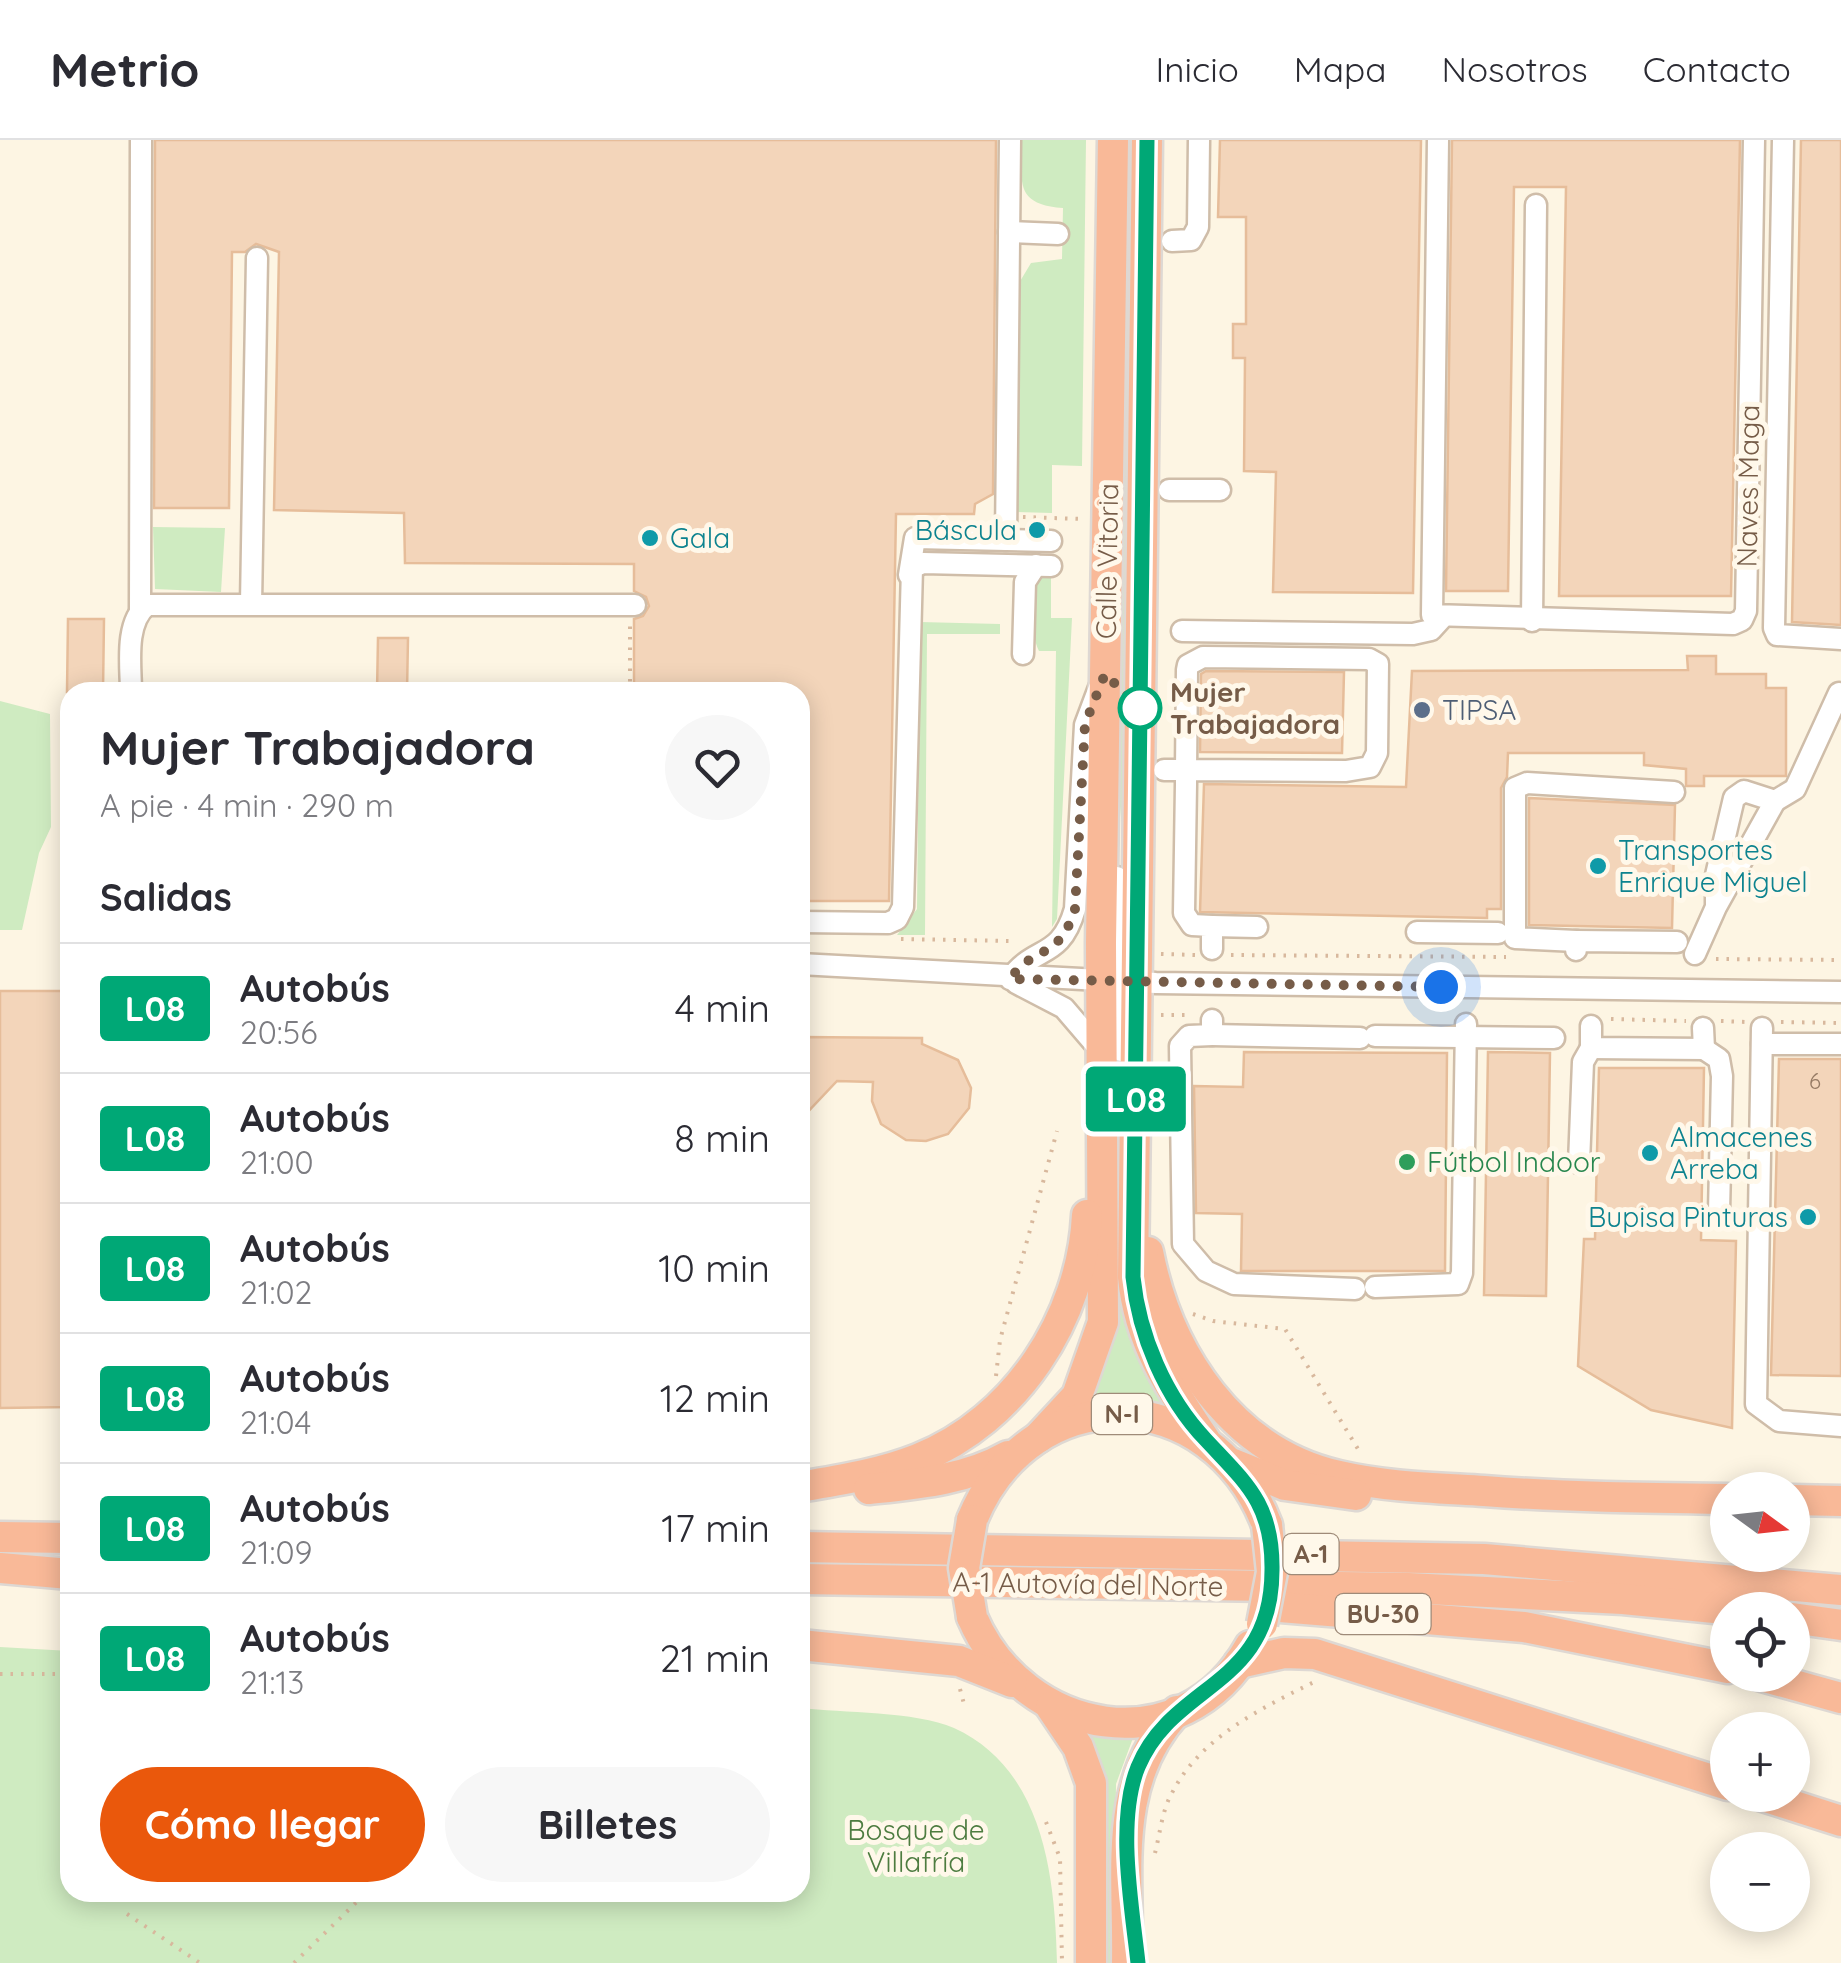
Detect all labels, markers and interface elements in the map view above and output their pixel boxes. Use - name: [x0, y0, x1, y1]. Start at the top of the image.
- text: Metrio: [50, 39, 199, 99]
- text: Inicio: [1156, 47, 1239, 91]
- text: Mapa: [1294, 47, 1386, 91]
- text: Nosotros: [1441, 47, 1588, 91]
- text: Contacto: [1643, 47, 1791, 91]
- street label: Naves Maga: [1729, 404, 1766, 568]
- street label: Calle Vitoria: [1088, 483, 1125, 639]
- place label: Báscula: [915, 512, 1017, 547]
- marker: Báscula: [1026, 519, 1048, 541]
- place label: Gala: [670, 520, 730, 555]
- marker: Gala: [639, 527, 661, 549]
- place label: Mujer Trabajadora: [1170, 674, 1340, 741]
- marker: Mujer Trabajadora: [1119, 687, 1161, 729]
- place label: TIPSA: [1442, 692, 1516, 727]
- marker: TIPSA: [1411, 699, 1433, 721]
- button: heart: [665, 715, 770, 820]
- text: Mujer Trabajadora: [100, 717, 535, 777]
- text: A pie · 4 min · 290 m: [100, 785, 394, 825]
- place label: Transportes Enrique Miguel: [1618, 832, 1808, 899]
- marker: Transportes Enrique Miguel: [1587, 855, 1609, 877]
- text: Salidas: [100, 873, 232, 921]
- your location: [1416, 962, 1466, 1012]
- text: Autobús: [240, 964, 390, 1012]
- text: 4 min: [675, 984, 770, 1032]
- text: L08: [125, 986, 185, 1030]
- text: 20:56: [240, 1012, 317, 1052]
- line badge: L08: [1078, 1066, 1194, 1132]
- house number: 6: [1809, 1067, 1821, 1095]
- text: L08: [1106, 1077, 1166, 1121]
- text: Autobús: [240, 1094, 390, 1142]
- text: 8 min: [674, 1114, 770, 1162]
- text: L08: [125, 1116, 185, 1160]
- place label: Almacenes Arreba: [1670, 1119, 1813, 1186]
- text: 21:00: [240, 1142, 314, 1182]
- marker: Almacenes Arreba: [1639, 1142, 1661, 1164]
- place label: Fútbol Indoor: [1427, 1144, 1601, 1179]
- marker: Fútbol Indoor: [1396, 1151, 1418, 1173]
- place label: Bupisa Pinturas: [1588, 1199, 1788, 1234]
- marker: Bupisa Pinturas: [1797, 1206, 1819, 1228]
- text: Autobús: [240, 1224, 390, 1272]
- text: 10 min: [658, 1244, 770, 1292]
- text: L08: [125, 1246, 185, 1290]
- text: 21:02: [240, 1272, 312, 1312]
- text: Autobús: [240, 1354, 390, 1402]
- text: 12 min: [660, 1374, 770, 1422]
- text: L08: [125, 1376, 185, 1420]
- road number: N-I: [1092, 1394, 1152, 1434]
- text: 21:04: [240, 1402, 311, 1442]
- north arrow: [1710, 1472, 1810, 1572]
- map controls: [1710, 1472, 1810, 1932]
- text: Autobús: [240, 1484, 390, 1532]
- text: 17 min: [661, 1504, 770, 1552]
- text: L08: [125, 1506, 185, 1550]
- text: 21:09: [240, 1532, 312, 1572]
- road number: A-1: [1284, 1534, 1338, 1574]
- street label: A-1 Autovía del Norte: [952, 1564, 1224, 1603]
- button: locate: [1710, 1592, 1810, 1692]
- road number: BU-30: [1336, 1594, 1430, 1634]
- text: Autobús: [240, 1614, 390, 1662]
- text: 21 min: [660, 1634, 770, 1682]
- text: L08: [125, 1636, 185, 1680]
- text: 21:13: [240, 1662, 304, 1702]
- button: +: [1710, 1712, 1810, 1812]
- button: Cómo llegar: [100, 1767, 425, 1882]
- button: Billetes: [445, 1767, 770, 1882]
- park label: Bosque de Villafría: [847, 1812, 985, 1879]
- button: −: [1710, 1832, 1810, 1932]

